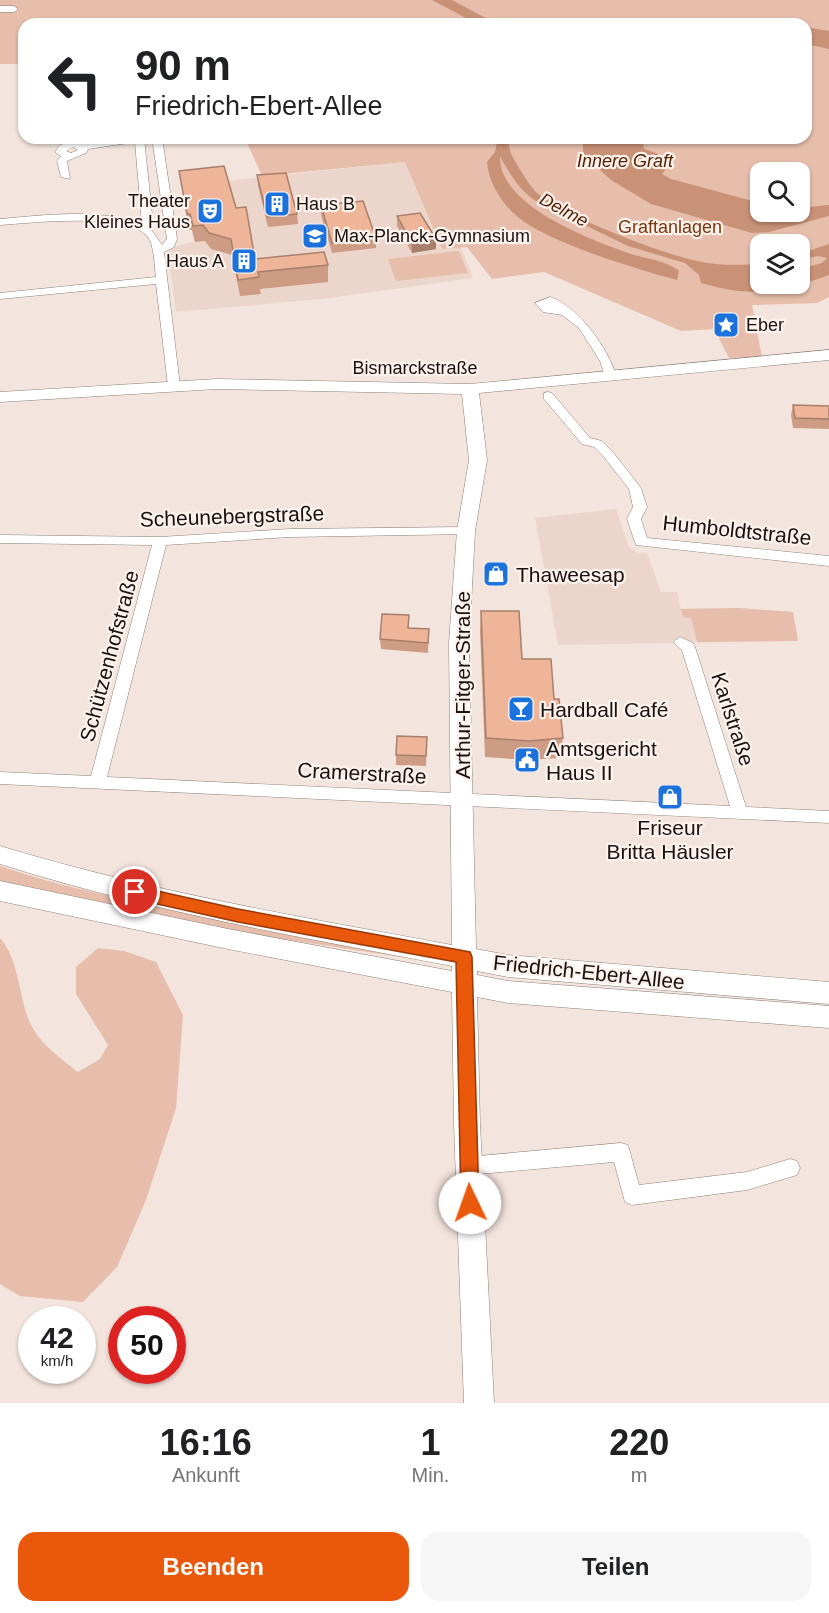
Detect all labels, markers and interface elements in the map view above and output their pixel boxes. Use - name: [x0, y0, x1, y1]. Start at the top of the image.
- icon: left: [36, 42, 114, 120]
- text: 90 m: [135, 42, 231, 89]
- text: Friedrich-Ebert-Allee: [135, 91, 383, 121]
- water label: Innere Graft: [577, 151, 674, 171]
- map controls: [750, 162, 810, 294]
- button: search: [750, 162, 810, 222]
- building icon: Haus B: [262, 189, 292, 219]
- water label: Delme: [536, 189, 592, 231]
- place label: Theater Kleines Haus: [84, 191, 190, 232]
- place label: Haus B: [296, 194, 355, 214]
- theatre icon: Theater Kleines Haus: [195, 196, 225, 226]
- park label: Graftanlagen: [618, 217, 722, 237]
- school or university icon: Max-Planck-Gymnasium: [300, 221, 330, 251]
- place label: Max-Planck-Gymnasium: [334, 226, 530, 246]
- button: layers: [750, 234, 810, 294]
- building icon: Haus A: [229, 246, 259, 276]
- place label: Haus A: [166, 251, 224, 271]
- place icon: Eber: [711, 310, 741, 340]
- place label: Eber: [746, 315, 784, 335]
- street label: Bismarckstraße: [352, 358, 478, 378]
- street label: Scheunebergstraße: [139, 501, 325, 531]
- street label: Humboldtstraße: [662, 511, 812, 549]
- shop icon: Thaweesap: [481, 559, 511, 589]
- place label: Thaweesap: [516, 563, 625, 586]
- street label: Schützenhofstraße: [75, 568, 143, 744]
- street label: Arthur-Fitger-Straße: [451, 591, 474, 779]
- street label: Karlstraße: [707, 669, 759, 769]
- bar icon: Hardball Café: [506, 694, 536, 724]
- place label: Hardball Café: [540, 698, 668, 721]
- place label: Amtsgericht Haus II: [546, 737, 657, 784]
- public building icon: Amtsgericht Haus II: [512, 745, 542, 775]
- street label: Cramerstraße: [297, 758, 427, 788]
- shop icon: Friseur Britta Häusler: [655, 782, 685, 812]
- place label: Friseur Britta Häusler: [606, 816, 734, 863]
- pin: [109, 866, 160, 917]
- icon: arrive: [118, 875, 151, 908]
- street label: Friedrich-Ebert-Allee: [492, 950, 686, 994]
- position arrow: [438, 1171, 502, 1235]
- speed limit sign: 50: [108, 1306, 186, 1384]
- text: 42: [40, 1321, 74, 1354]
- text: km/h: [41, 1352, 73, 1369]
- text: 16:16: [160, 1422, 252, 1463]
- text: 1: [420, 1422, 440, 1463]
- text: 220: [609, 1422, 669, 1463]
- text: Ankunft: [172, 1464, 240, 1486]
- text: Min.: [412, 1464, 449, 1486]
- text: m: [631, 1464, 648, 1486]
- button: Beenden: [18, 1532, 409, 1601]
- button: Teilen: [421, 1532, 811, 1601]

